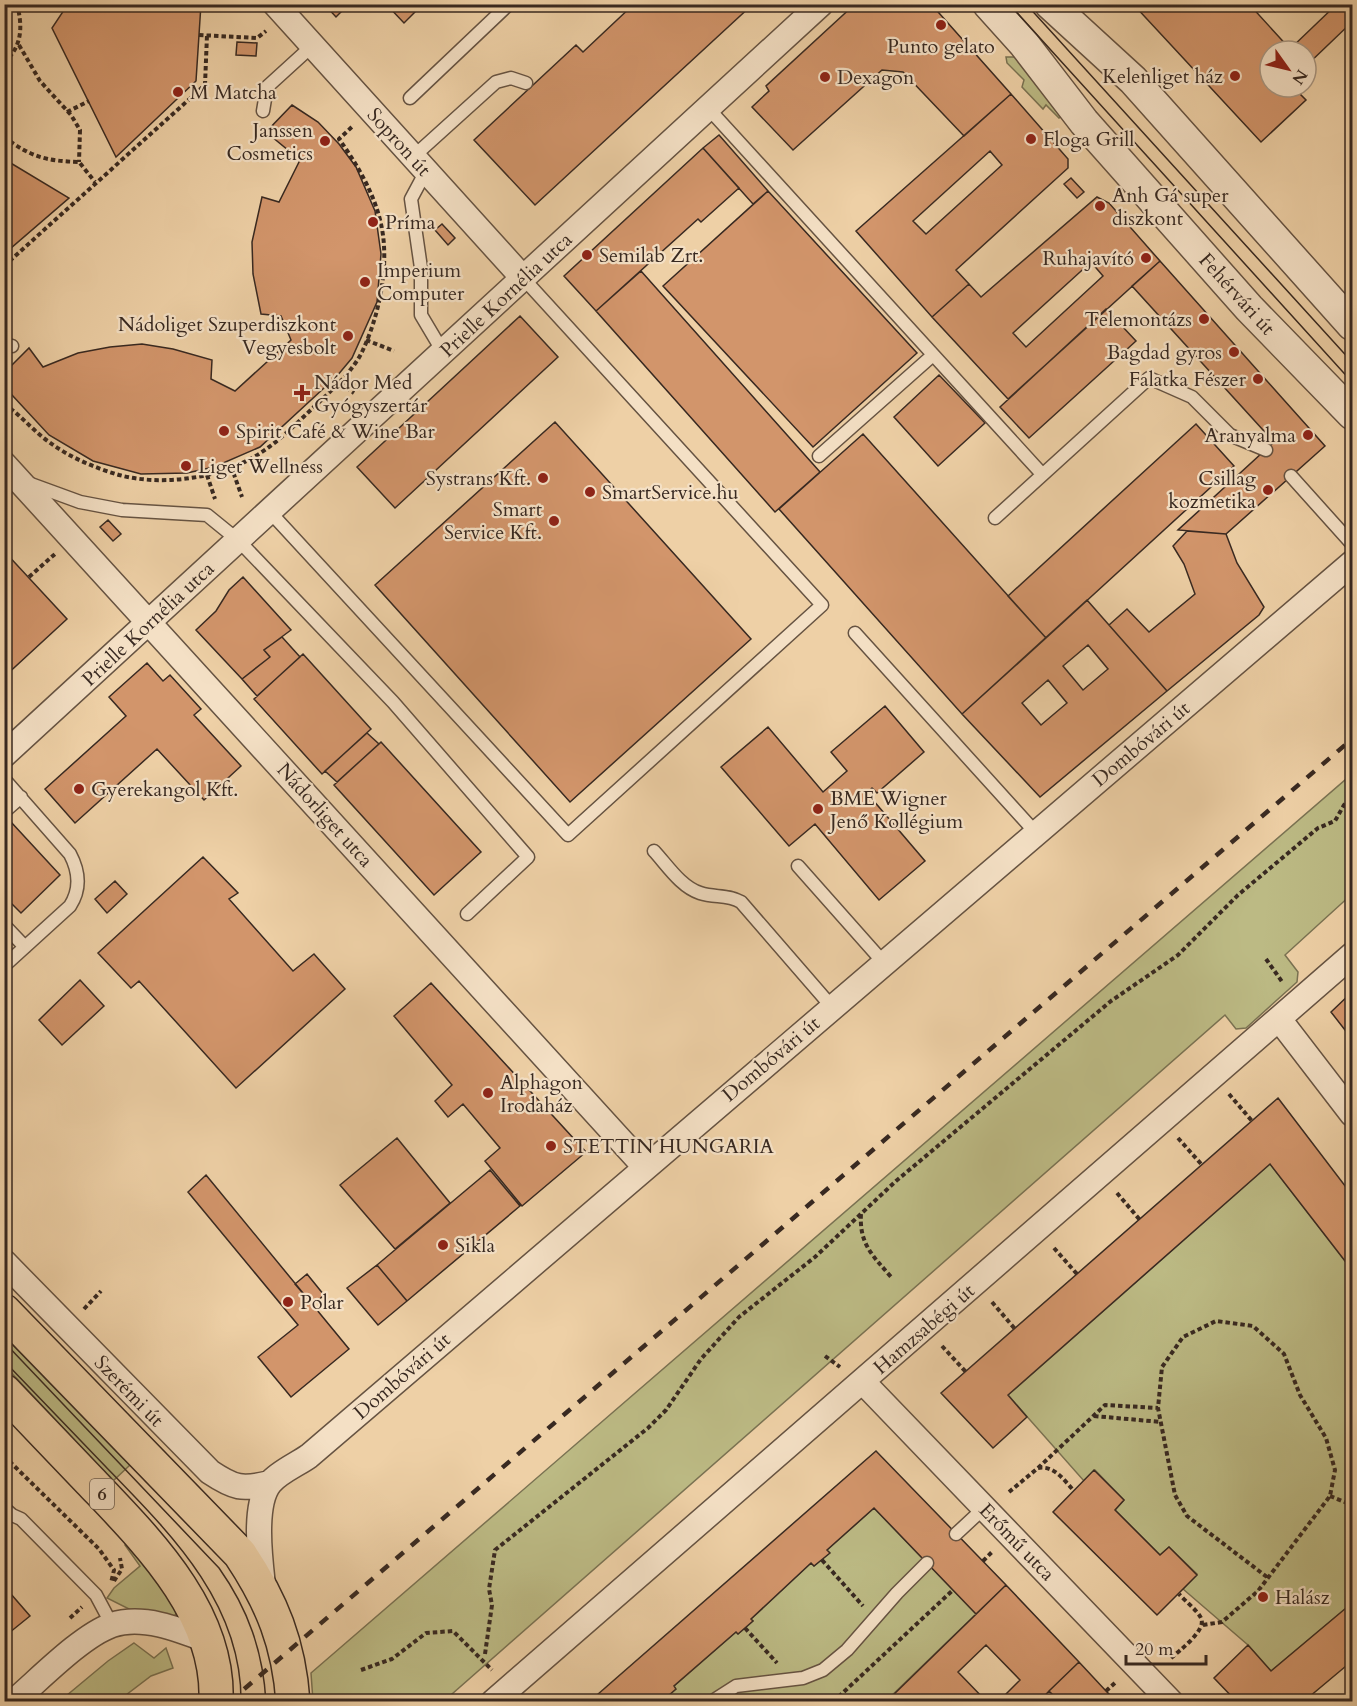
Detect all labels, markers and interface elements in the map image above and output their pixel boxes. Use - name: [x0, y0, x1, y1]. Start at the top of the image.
- marker: Punto gelato: [934, 18, 948, 32]
- place label: Punto gelato: [887, 33, 995, 60]
- north arrow: [1258, 39, 1318, 99]
- place label: Kelenliget ház: [1102, 63, 1223, 90]
- place label: Dexagon: [837, 64, 915, 91]
- text: N: [1287, 65, 1313, 89]
- marker: Kelenliget ház: [1228, 69, 1242, 83]
- marker: Dexagon: [818, 70, 832, 84]
- place label: M Matcha: [190, 79, 277, 106]
- marker: M Matcha: [171, 85, 185, 99]
- street label: Sopron út: [361, 102, 437, 183]
- place label: Janssen Cosmetics: [226, 117, 314, 167]
- place label: Floga Grill: [1043, 126, 1134, 153]
- marker: Floga Grill: [1024, 132, 1038, 146]
- marker: Janssen Cosmetics: [318, 134, 332, 148]
- place label: Anh Gá super diszkont: [1112, 182, 1229, 232]
- marker: Anh Gá super diszkont: [1093, 199, 1107, 213]
- place label: Príma: [385, 209, 436, 236]
- marker: Príma: [366, 215, 380, 229]
- street label: Prielle Kornélia utca: [434, 226, 578, 363]
- place label: Semilab Zrt.: [599, 242, 703, 269]
- place label: Ruhajavító: [1042, 245, 1134, 272]
- street label: Fehérvári út: [1193, 247, 1282, 341]
- marker: Semilab Zrt.: [580, 248, 594, 262]
- marker: Ruhajavító: [1139, 251, 1153, 265]
- place label: Imperium Computer: [377, 257, 465, 307]
- marker: Imperium Computer: [358, 275, 372, 289]
- place label: Telemontázs: [1084, 306, 1192, 333]
- place label: Nádoliget Szuperdiszkont Vegyesbolt: [118, 311, 337, 361]
- marker: Telemontázs: [1197, 312, 1211, 326]
- marker: Nádoliget Szuperdiszkont Vegyesbolt: [341, 329, 355, 343]
- place label: Bagdad gyros: [1107, 339, 1222, 366]
- marker: Bagdad gyros: [1227, 345, 1241, 359]
- place label: Falatka Fészer: [1129, 366, 1247, 393]
- place label: Nádor Med Gyógyszertár: [314, 369, 428, 419]
- marker: Falatka Fészer: [1251, 372, 1265, 386]
- marker: Nádor Med Gyógyszertár: [295, 386, 309, 400]
- place label: Spirit Café & Wine Bar: [236, 418, 435, 445]
- place label: Aranyalma: [1205, 422, 1296, 449]
- marker: Spirit Café & Wine Bar: [217, 424, 231, 438]
- marker: Aranyalma: [1301, 428, 1315, 442]
- place label: Liget Wellness: [198, 453, 323, 480]
- marker: Liget Wellness: [179, 459, 193, 473]
- place label: Systrans Kft.: [426, 465, 531, 492]
- place label: Csillag kozmetika: [1168, 465, 1257, 515]
- marker: Systrans Kft.: [536, 471, 550, 485]
- place label: SmartService.hu: [602, 479, 739, 506]
- marker: Csillag kozmetika: [1261, 483, 1275, 497]
- marker: SmartService.hu: [583, 485, 597, 499]
- place label: Smart Service Kft.: [444, 496, 543, 546]
- marker: Smart Service Kft.: [547, 514, 561, 528]
- street label: Prielle Kornélia utca: [76, 555, 220, 692]
- street label: Dombóvári út: [1086, 695, 1196, 793]
- street label: Nádorliget utca: [271, 757, 379, 873]
- place label: Gyerekangol Kft.: [91, 776, 238, 803]
- marker: Gyerekangol Kft.: [72, 782, 86, 796]
- place label: BME Wigner Jenő Kollégium: [827, 785, 963, 835]
- marker: BME Wigner Jenő Kollégium: [811, 802, 825, 816]
- street label: Dombóvári út: [716, 1010, 826, 1108]
- place label: Alphagon Irodaház: [500, 1069, 584, 1119]
- marker: Alphagon Irodaház: [481, 1086, 495, 1100]
- place label: STETTIN HUNGARIA: [563, 1133, 774, 1160]
- marker: STETTIN HUNGARIA: [544, 1139, 558, 1153]
- place label: Sikla: [455, 1232, 495, 1259]
- marker: Sikla: [436, 1238, 450, 1252]
- street label: Hamzsabégi út: [868, 1277, 981, 1380]
- place label: Polar: [300, 1289, 344, 1316]
- marker: Polar: [281, 1295, 295, 1309]
- street label: Dombóvári út: [348, 1326, 457, 1426]
- street label: Szerémi út: [88, 1349, 170, 1433]
- road number: 6: [90, 1479, 114, 1509]
- street label: Erőmű utca: [973, 1497, 1061, 1587]
- place label: Halász: [1275, 1584, 1330, 1611]
- marker: Halász: [1256, 1590, 1270, 1604]
- scale bar: [1126, 1628, 1206, 1666]
- text: 20 m: [1135, 1637, 1174, 1662]

